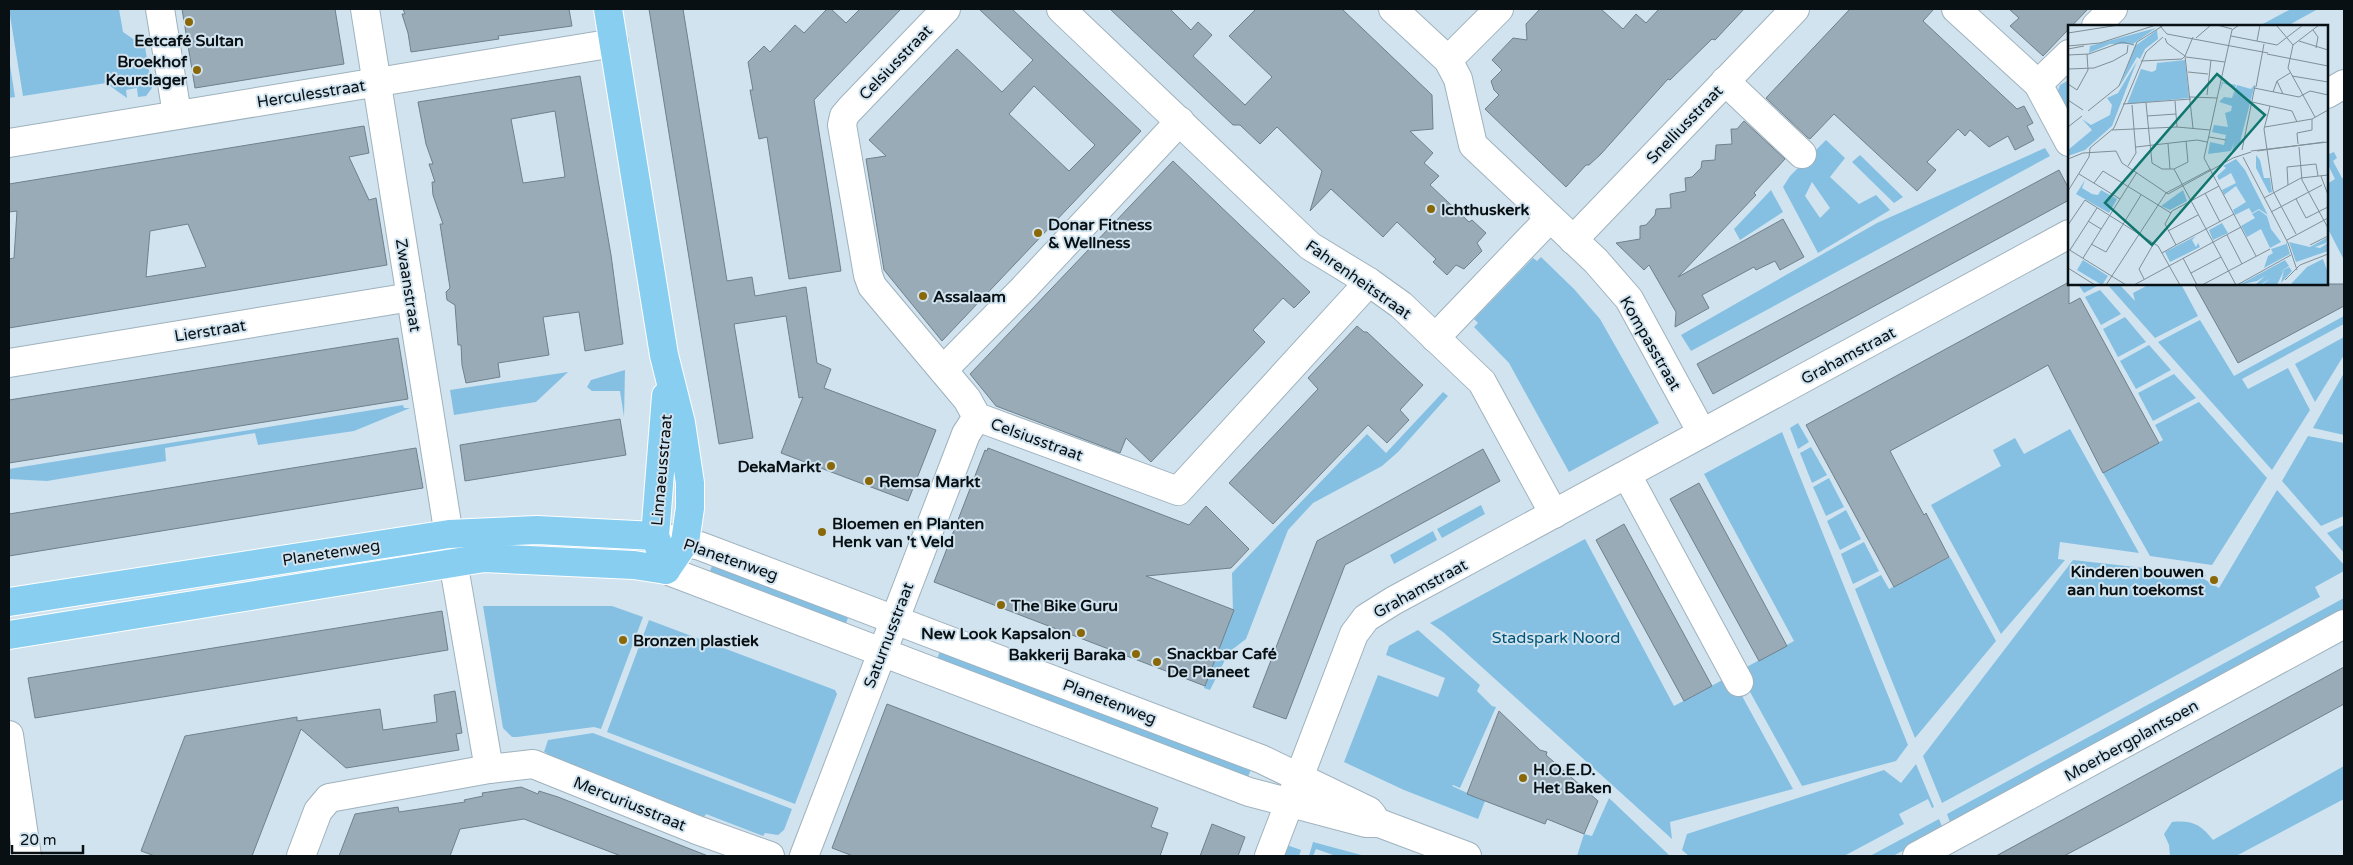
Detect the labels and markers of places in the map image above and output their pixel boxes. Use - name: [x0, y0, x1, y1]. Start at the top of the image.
- marker: Eetcafé Sultan: [183, 16, 195, 28]
- place label: Eetcafé Sultan: [134, 31, 244, 51]
- place label: Broekhof Keurslager: [105, 52, 188, 90]
- marker: Broekhof Keurslager: [191, 64, 203, 76]
- place label: Ichthuskerk: [1441, 200, 1529, 220]
- marker: Ichthuskerk: [1425, 203, 1437, 215]
- place label: Donar Fitness & Wellness: [1048, 215, 1153, 253]
- marker: Donar Fitness & Wellness: [1032, 227, 1044, 239]
- place label: Assalaam: [933, 287, 1006, 307]
- marker: Assalaam: [917, 290, 929, 302]
- place label: DekaMarkt: [737, 457, 822, 477]
- marker: DekaMarkt: [825, 460, 837, 472]
- place label: Remsa Markt: [879, 472, 981, 492]
- marker: Remsa Markt: [863, 475, 875, 487]
- place label: Bloemen en Planten Henk van 't Veld: [832, 514, 984, 552]
- marker: Bloemen en Planten Henk van 't Veld: [816, 526, 828, 538]
- place label: Kinderen bouwen aan hun toekomst: [2067, 562, 2205, 600]
- marker: Kinderen bouwen aan hun toekomst: [2208, 574, 2220, 586]
- place label: The Bike Guru: [1010, 596, 1118, 616]
- marker: The Bike Guru: [995, 599, 1007, 611]
- place label: New Look Kapsalon: [921, 624, 1071, 644]
- marker: New Look Kapsalon: [1075, 627, 1087, 639]
- place label: Bronzen plastiek: [633, 631, 759, 651]
- marker: Bronzen plastiek: [617, 634, 629, 646]
- place label: Snackbar Café De Planeet: [1167, 644, 1277, 682]
- place label: Bakkerij Baraka: [1008, 645, 1126, 665]
- marker: Bakkerij Baraka: [1130, 648, 1142, 660]
- marker: Snackbar Café De Planeet: [1151, 656, 1163, 668]
- place label: H.O.E.D. Het Baken: [1533, 760, 1612, 798]
- marker: H.O.E.D. Het Baken: [1517, 772, 1529, 784]

